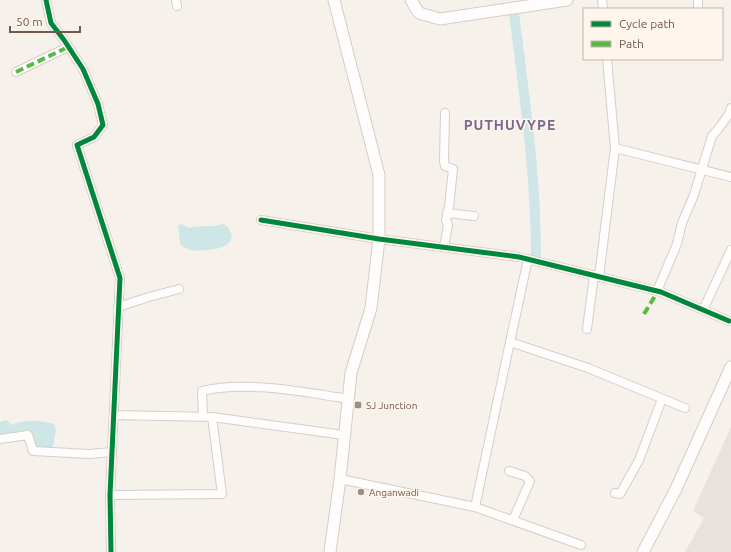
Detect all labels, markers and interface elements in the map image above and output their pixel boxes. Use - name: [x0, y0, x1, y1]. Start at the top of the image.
- scale bar: [10, 8, 80, 34]
- legend: [583, 8, 723, 60]
- text: 50 m: [16, 15, 43, 28]
- text: Cycle path: [619, 17, 675, 30]
- text: Path: [619, 37, 644, 50]
- district label: PUTHUVYPE: [464, 117, 556, 133]
- marker: SJ Junction: [353, 400, 363, 410]
- place label: SJ Junction: [366, 400, 417, 411]
- marker: Anganwadi: [356, 487, 366, 497]
- place label: Anganwadi: [369, 487, 419, 498]

